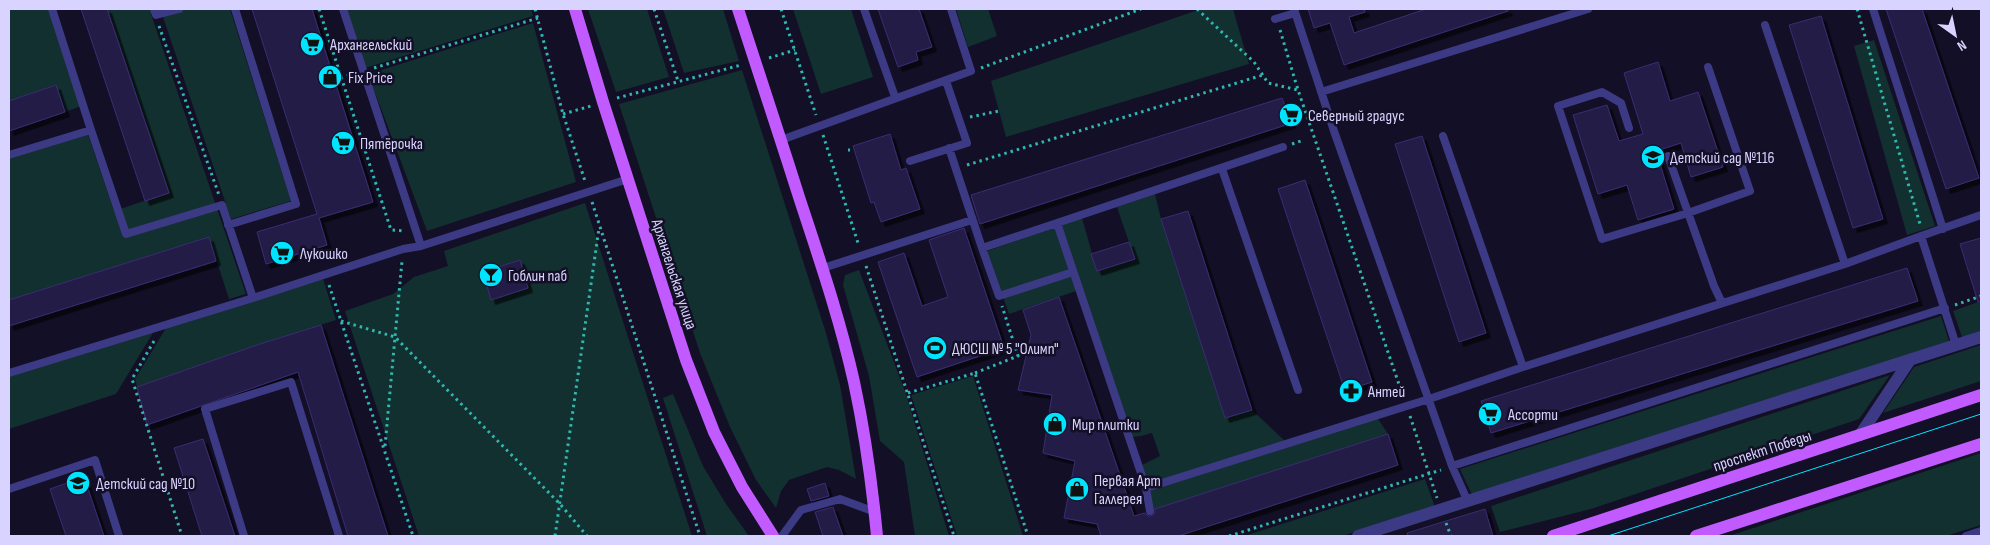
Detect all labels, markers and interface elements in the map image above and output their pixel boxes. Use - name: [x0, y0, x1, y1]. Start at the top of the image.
- north arrow: [1930, 10, 1980, 60]
- supermarket icon: Архангельский: [299, 31, 325, 57]
- place label: Архангельский: [329, 36, 412, 55]
- text: N: [1954, 36, 1970, 55]
- shop icon: Fix Price: [317, 64, 343, 90]
- place label: Fix Price: [348, 69, 393, 88]
- supermarket icon: Северный градус: [1278, 102, 1304, 128]
- place label: Северный градус: [1308, 107, 1405, 126]
- supermarket icon: Пятёрочка: [330, 130, 356, 156]
- place label: Пятёрочка: [360, 135, 423, 154]
- school or university icon: Детский сад №116: [1640, 144, 1666, 170]
- place label: Детский сад №116: [1670, 149, 1775, 168]
- street label: Архангельская улица: [646, 216, 700, 332]
- supermarket icon: Лукошко: [269, 240, 295, 266]
- place label: Лукошко: [299, 245, 348, 264]
- bar icon: Гоблин паб: [478, 262, 504, 288]
- place label: Гоблин паб: [508, 267, 567, 286]
- sports icon: ДЮСШ № 5 "Олимп": [922, 335, 948, 361]
- place label: ДЮСШ № 5 "Олимп": [952, 340, 1059, 359]
- pharmacy icon: Антей: [1338, 378, 1364, 404]
- place label: Антей: [1367, 383, 1405, 402]
- supermarket icon: Ассорти: [1477, 401, 1503, 427]
- place label: Ассорти: [1507, 406, 1558, 425]
- shop icon: Мир плитки: [1042, 411, 1068, 437]
- place label: Мир плитки: [1072, 416, 1139, 435]
- street label: проспект Победы: [1711, 427, 1814, 476]
- school or university icon: Детский сад №10: [65, 470, 91, 496]
- place label: Первая Арт Галлерея: [1094, 472, 1161, 509]
- place label: Детский сад №10: [96, 475, 195, 494]
- shop icon: Первая Арт Галлерея: [1064, 476, 1090, 502]

